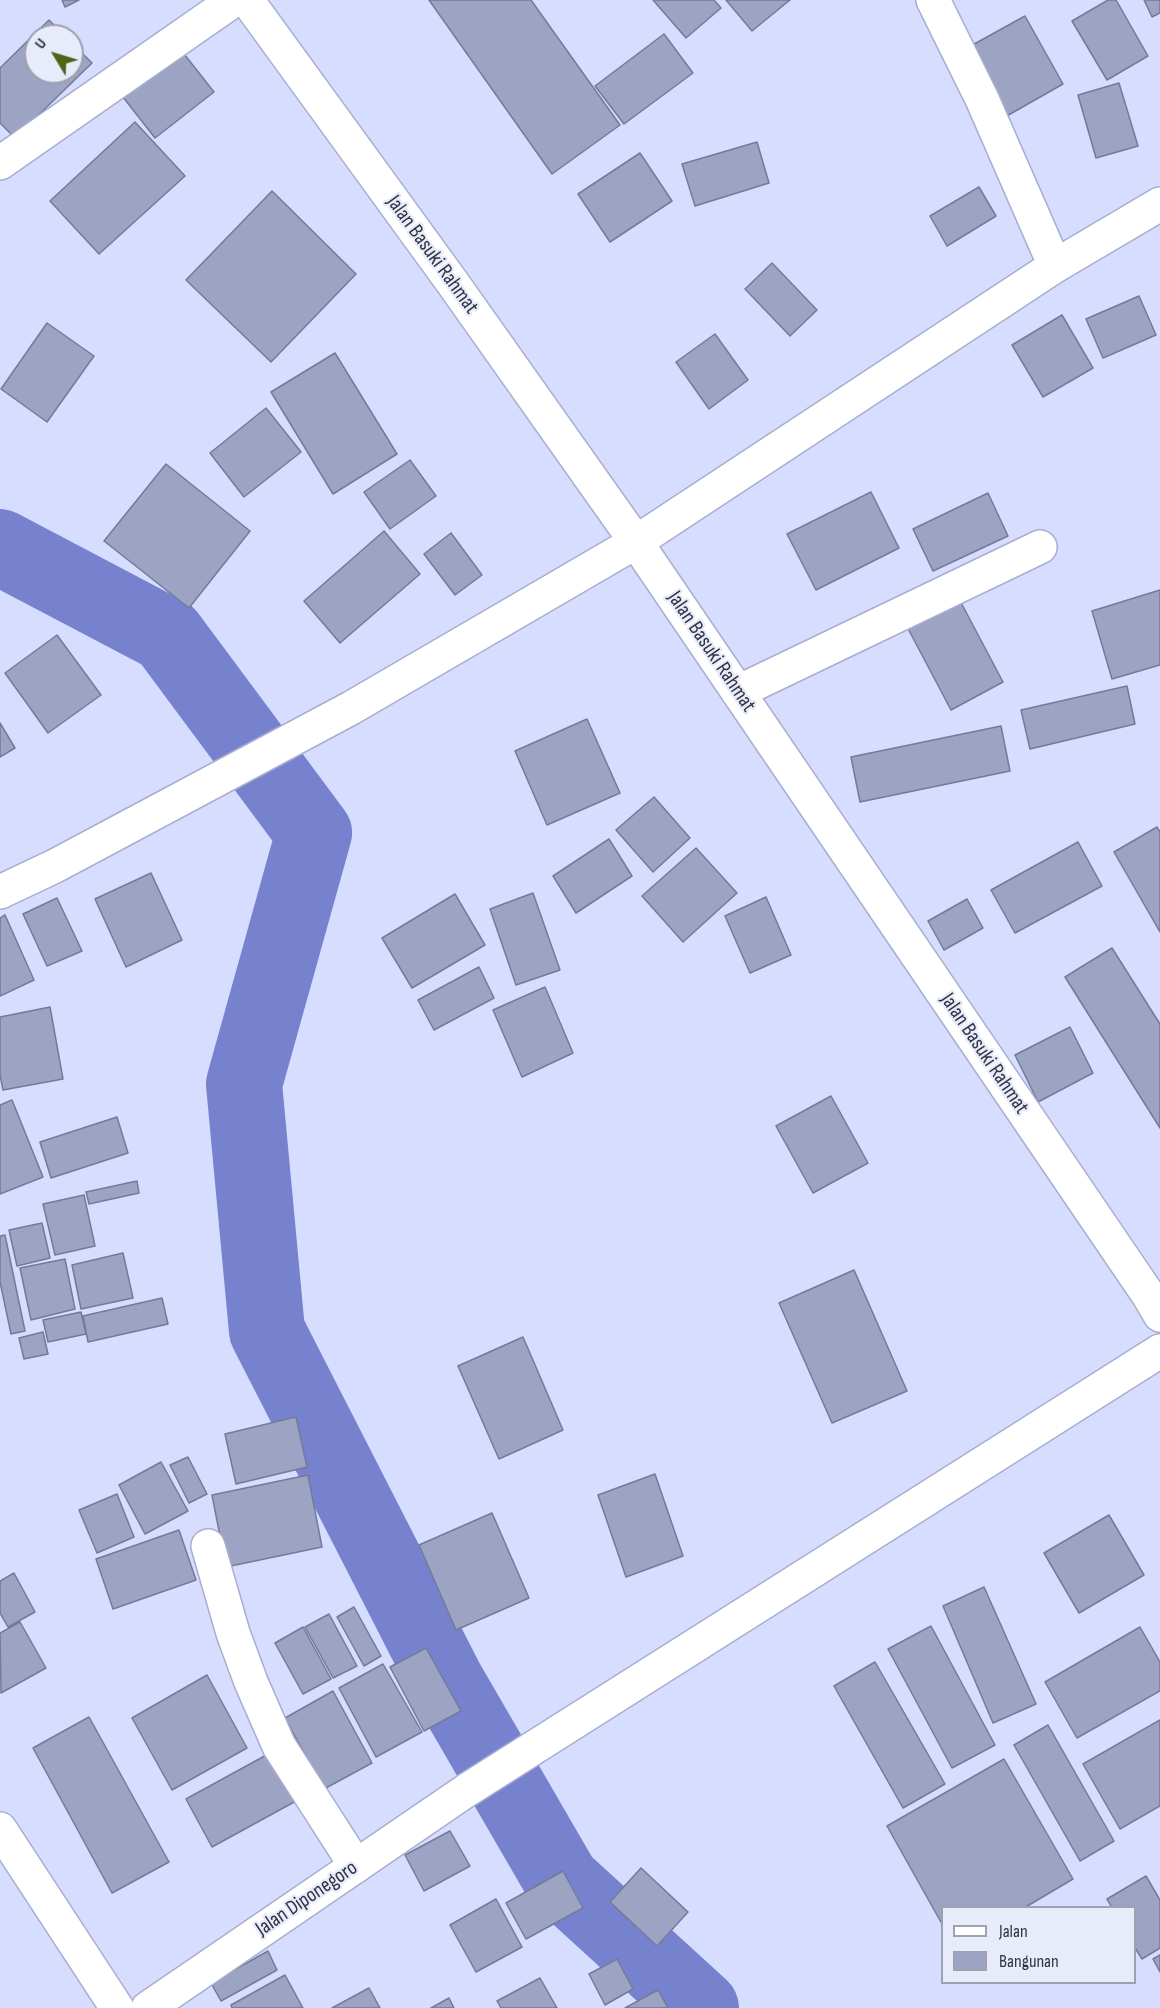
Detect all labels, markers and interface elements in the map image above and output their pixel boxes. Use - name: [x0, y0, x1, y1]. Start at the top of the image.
- north arrow: [24, 24, 84, 84]
- text: U: [31, 35, 51, 53]
- street label: Jalan Basuki Rahmat: [381, 191, 483, 319]
- street label: Jalan Basuki Rahmat: [661, 587, 761, 717]
- street label: Jalan Basuki Rahmat: [934, 989, 1034, 1119]
- street label: Jalan Diponegoro: [251, 1856, 363, 1942]
- legend: [941, 1906, 1136, 1984]
- text: Jalan: [999, 1921, 1028, 1942]
- text: Bangunan: [999, 1951, 1059, 1972]

